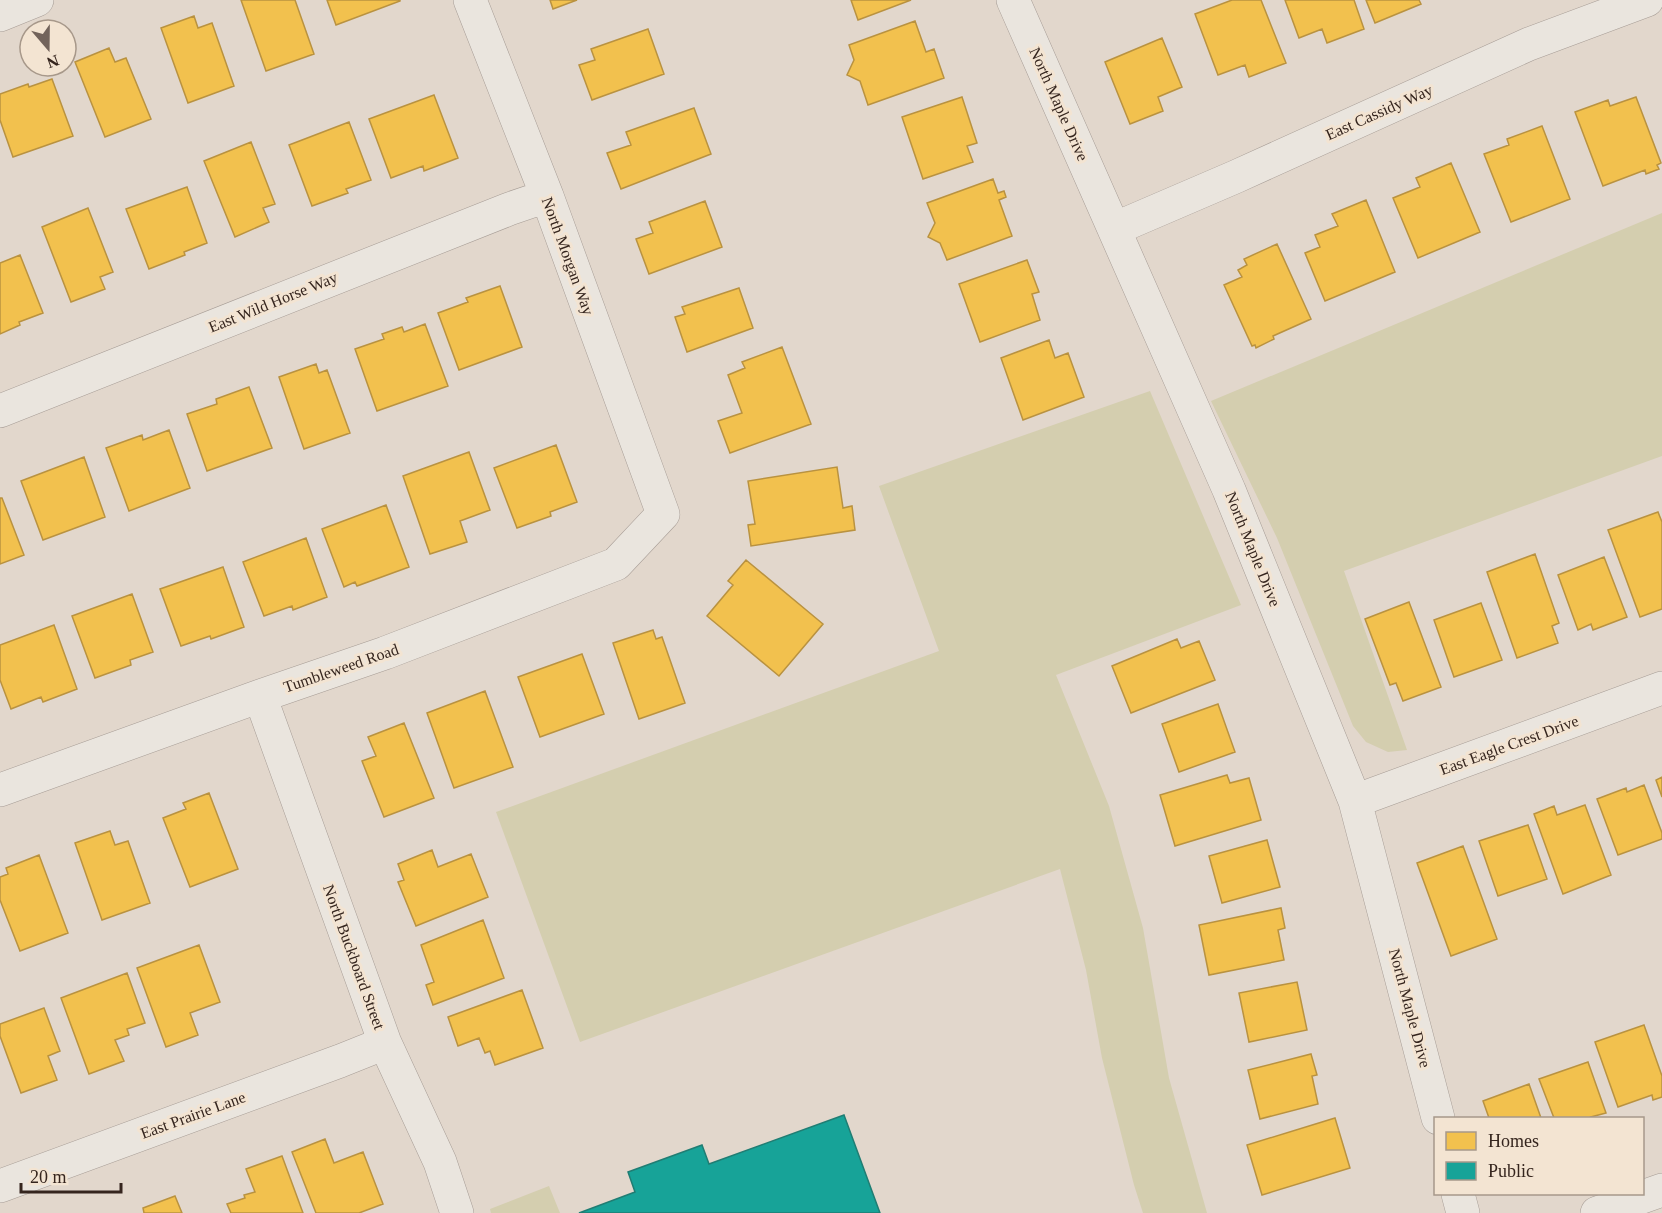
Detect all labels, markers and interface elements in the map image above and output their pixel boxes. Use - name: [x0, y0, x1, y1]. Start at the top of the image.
- north arrow: [18, 18, 78, 78]
- street label: North Maple Drive: [1025, 45, 1092, 164]
- text: N: [44, 52, 61, 72]
- street label: East Cassidy Way: [1323, 81, 1435, 144]
- street label: North Morgan Way: [538, 195, 597, 318]
- street label: East Wild Horse Way: [206, 268, 340, 337]
- street label: North Maple Drive: [1221, 489, 1284, 609]
- street label: Tumbleweed Road: [281, 640, 401, 696]
- street label: East Eagle Crest Drive: [1437, 712, 1581, 779]
- street label: North Buckboard Street: [320, 882, 388, 1032]
- street label: North Maple Drive: [1385, 947, 1434, 1070]
- street label: East Prairie Lane: [138, 1088, 248, 1142]
- legend: [1434, 1117, 1644, 1195]
- text: Homes: [1488, 1131, 1539, 1151]
- scale bar: [21, 1156, 122, 1194]
- text: Public: [1488, 1161, 1534, 1181]
- text: 20 m: [30, 1167, 67, 1187]

